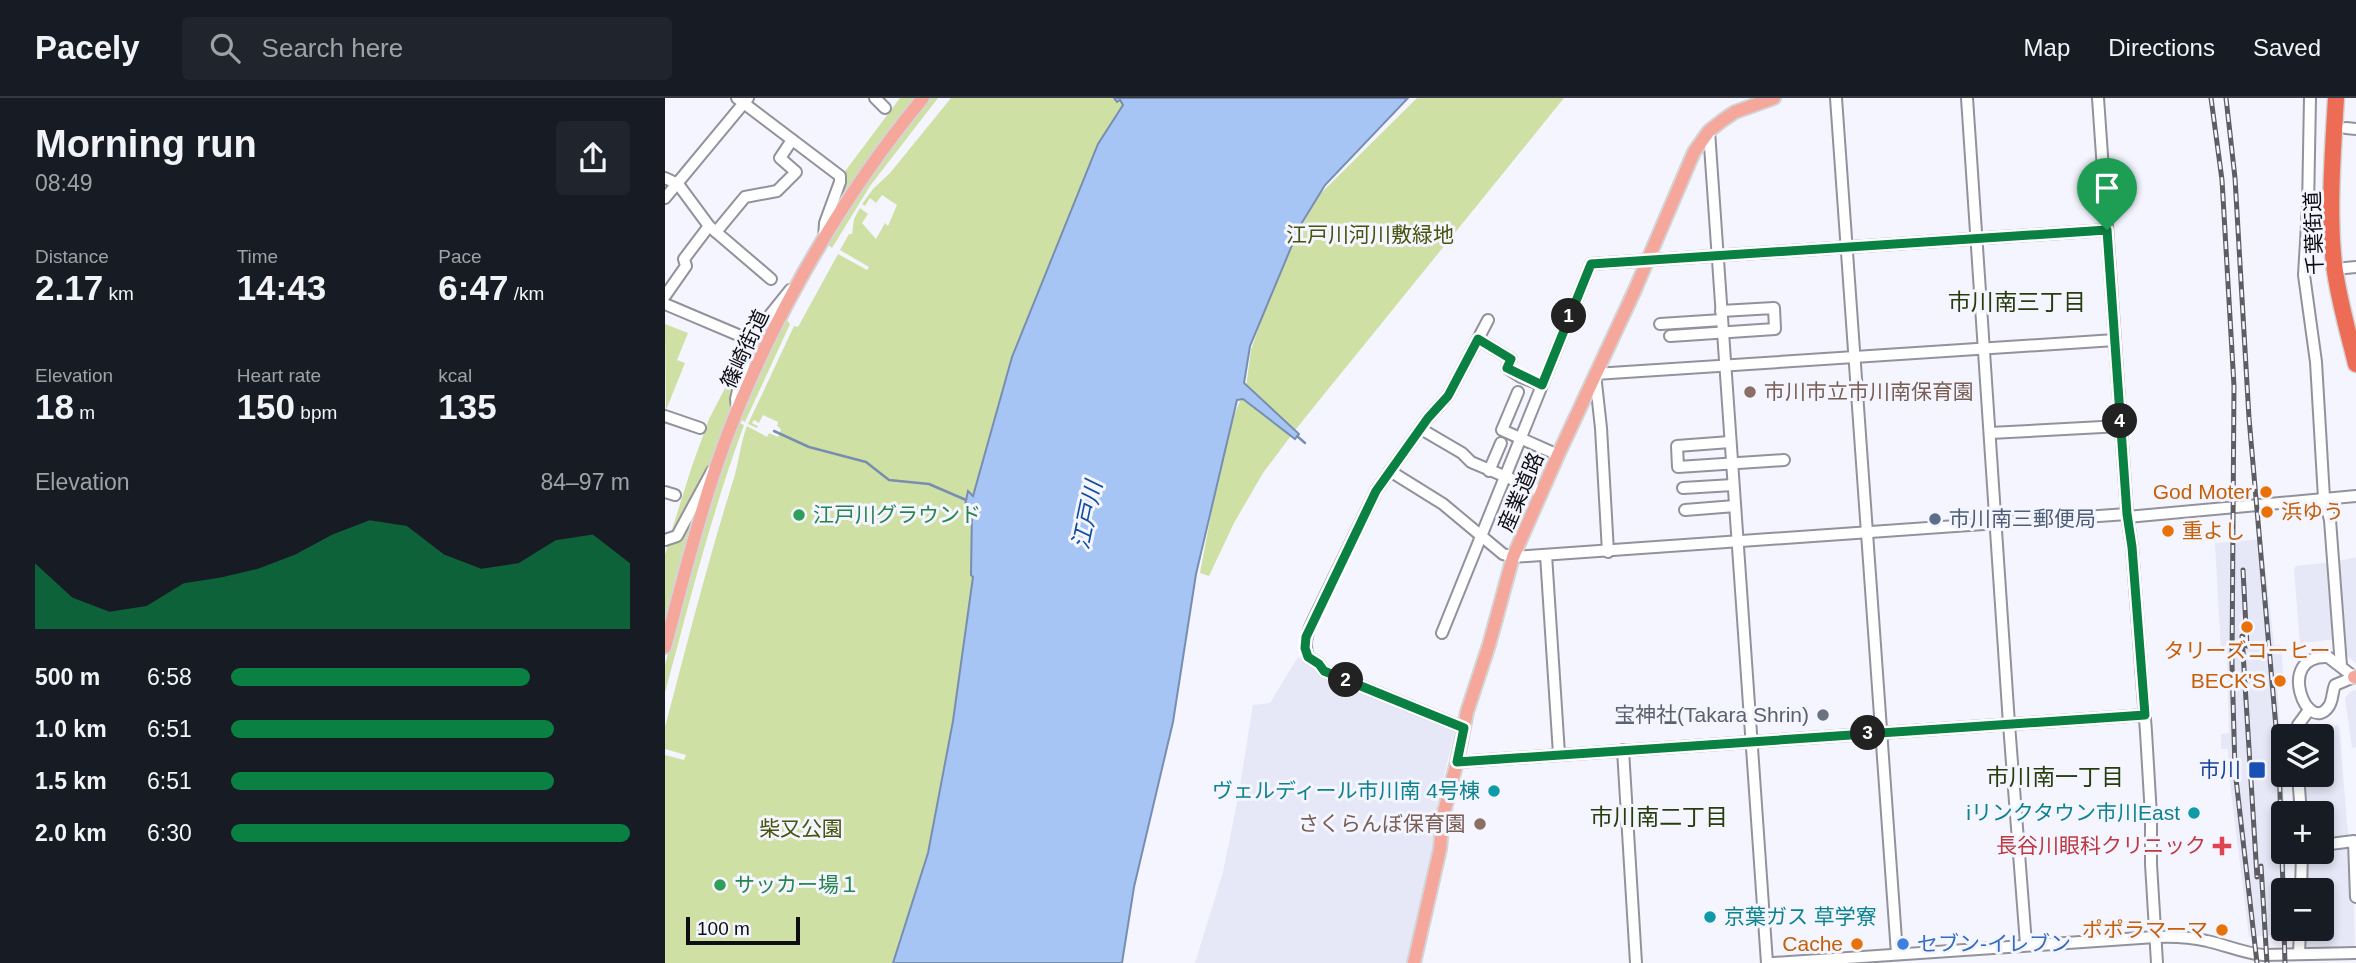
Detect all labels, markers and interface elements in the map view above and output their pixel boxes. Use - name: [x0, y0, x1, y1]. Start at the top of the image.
- search box: [182, 17, 672, 80]
- text: Pacely: [35, 29, 140, 66]
- icon: search: [206, 29, 244, 67]
- text: Search here: [262, 33, 403, 63]
- text: Map: [2024, 34, 2070, 61]
- text: Directions: [2108, 34, 2215, 61]
- text: Saved: [2253, 34, 2321, 61]
- button: share: [556, 121, 630, 195]
- text: Morning run: [35, 123, 257, 165]
- pin: [2077, 158, 2137, 230]
- icon: arrive: [2088, 169, 2126, 207]
- text: 08:49: [35, 170, 93, 196]
- street label: 千葉街道: [2301, 191, 2326, 275]
- park label: 江戸川河川敷緑地: [1286, 223, 1454, 246]
- text: Distance: [35, 246, 109, 267]
- text: Time: [237, 246, 278, 267]
- text: Pace: [438, 246, 482, 267]
- text: 2.17: [35, 268, 103, 307]
- text: 14:43: [237, 268, 326, 307]
- text: 6:47: [438, 268, 508, 307]
- text: km: [103, 283, 134, 304]
- text: /km: [508, 283, 544, 304]
- district label: 市川南三丁目: [1948, 289, 2086, 315]
- pin: 1: [1551, 298, 1587, 333]
- text: 1: [1563, 305, 1574, 326]
- street label: 篠崎街道: [716, 306, 773, 392]
- text: Elevation: [35, 365, 113, 386]
- text: Heart rate: [237, 365, 321, 386]
- text: kcal: [438, 365, 472, 386]
- place label: 市川市立市川南保育園: [1764, 380, 1974, 403]
- marker: 市川市立市川南保育園: [1742, 384, 1758, 400]
- text: 18: [35, 387, 74, 426]
- text: 150: [237, 387, 295, 426]
- text: 135: [438, 387, 497, 426]
- text: m: [74, 402, 95, 423]
- text: bpm: [295, 402, 337, 423]
- pin: 4: [2103, 404, 2137, 438]
- text: 4: [2114, 410, 2125, 431]
- street label: 産業道路: [1494, 449, 1548, 535]
- text: Elevation: [35, 469, 130, 495]
- text: 84–97 m: [540, 469, 630, 495]
- water label: 江戸川: [1067, 476, 1108, 551]
- place label: God Moter: [2153, 480, 2252, 503]
- marker: God Moter: [2258, 484, 2274, 500]
- place label: 浜ゆう: [2281, 500, 2344, 523]
- place label: 江戸川グラウンド: [813, 503, 981, 526]
- marker: 浜ゆう: [2259, 504, 2275, 520]
- marker: 江戸川グラウンド: [791, 507, 807, 523]
- place label: 市川南三郵便局: [1949, 507, 2096, 530]
- marker: 市川南三郵便局: [1927, 511, 1943, 527]
- place label: 重よし: [2182, 519, 2245, 542]
- marker: 重よし: [2160, 523, 2176, 539]
- marker: タリーズコーヒー: [2239, 619, 2255, 635]
- place label: タリーズコーヒー: [2164, 639, 2330, 662]
- pin: 2: [1329, 662, 1363, 698]
- text: 500 m: [35, 664, 100, 690]
- text: 6:58: [147, 664, 192, 690]
- text: 2: [1340, 669, 1351, 690]
- place label: BECK'S: [2191, 669, 2266, 692]
- marker: BECK'S: [2272, 673, 2288, 689]
- place label: 宝神社(Takara Shrin): [1614, 703, 1809, 726]
- marker: 宝神社(Takara Shrin): [1815, 707, 1831, 723]
- text: 1.0 km: [35, 716, 107, 742]
- text: 6:51: [147, 716, 192, 742]
- pin: 3: [1851, 716, 1885, 750]
- text: 3: [1862, 722, 1873, 743]
- map controls: [2271, 724, 2334, 941]
- button: layers: [2271, 724, 2334, 787]
- place label: 市川: [2199, 758, 2241, 781]
- marker: 市川: [2247, 760, 2267, 780]
- district label: 市川南一丁目: [1986, 764, 2124, 790]
- text: 1.5 km: [35, 768, 107, 794]
- text: 6:51: [147, 768, 192, 794]
- place label: ヴェルディール市川南 4号棟: [1212, 779, 1480, 802]
- marker: ヴェルディール市川南 4号棟: [1486, 783, 1502, 799]
- place label: iリンクタウン市川East: [1966, 801, 2180, 824]
- button: +: [2271, 801, 2334, 864]
- district label: 市川南二丁目: [1590, 804, 1728, 830]
- marker: iリンクタウン市川East: [2186, 805, 2202, 821]
- place label: さくらんぼ保育園: [1298, 812, 1466, 835]
- marker: さくらんぼ保育園: [1472, 816, 1488, 832]
- park label: 柴又公園: [759, 817, 843, 840]
- text: 2.0 km: [35, 820, 107, 846]
- text: 6:30: [147, 820, 192, 846]
- place label: 長谷川眼科クリニック: [1996, 834, 2206, 857]
- marker: 長谷川眼科クリニック: [2212, 836, 2232, 856]
- place label: サッカー場１: [734, 873, 860, 896]
- marker: サッカー場１: [712, 877, 728, 893]
- button: −: [2271, 878, 2334, 941]
- place label: 京葉ガス 草学寮: [1724, 905, 1877, 928]
- marker: 京葉ガス 草学寮: [1702, 909, 1718, 925]
- scale bar: [686, 914, 800, 946]
- text: 100 m: [697, 918, 750, 939]
- place label: ポポラマーマ: [2082, 918, 2208, 941]
- marker: ポポラマーマ: [2214, 922, 2230, 938]
- place label: Cache: [1782, 932, 1843, 955]
- place label: セブン-イレブン: [1917, 932, 2071, 955]
- marker: Cache: [1849, 936, 1865, 952]
- marker: セブン-イレブン: [1895, 936, 1911, 952]

